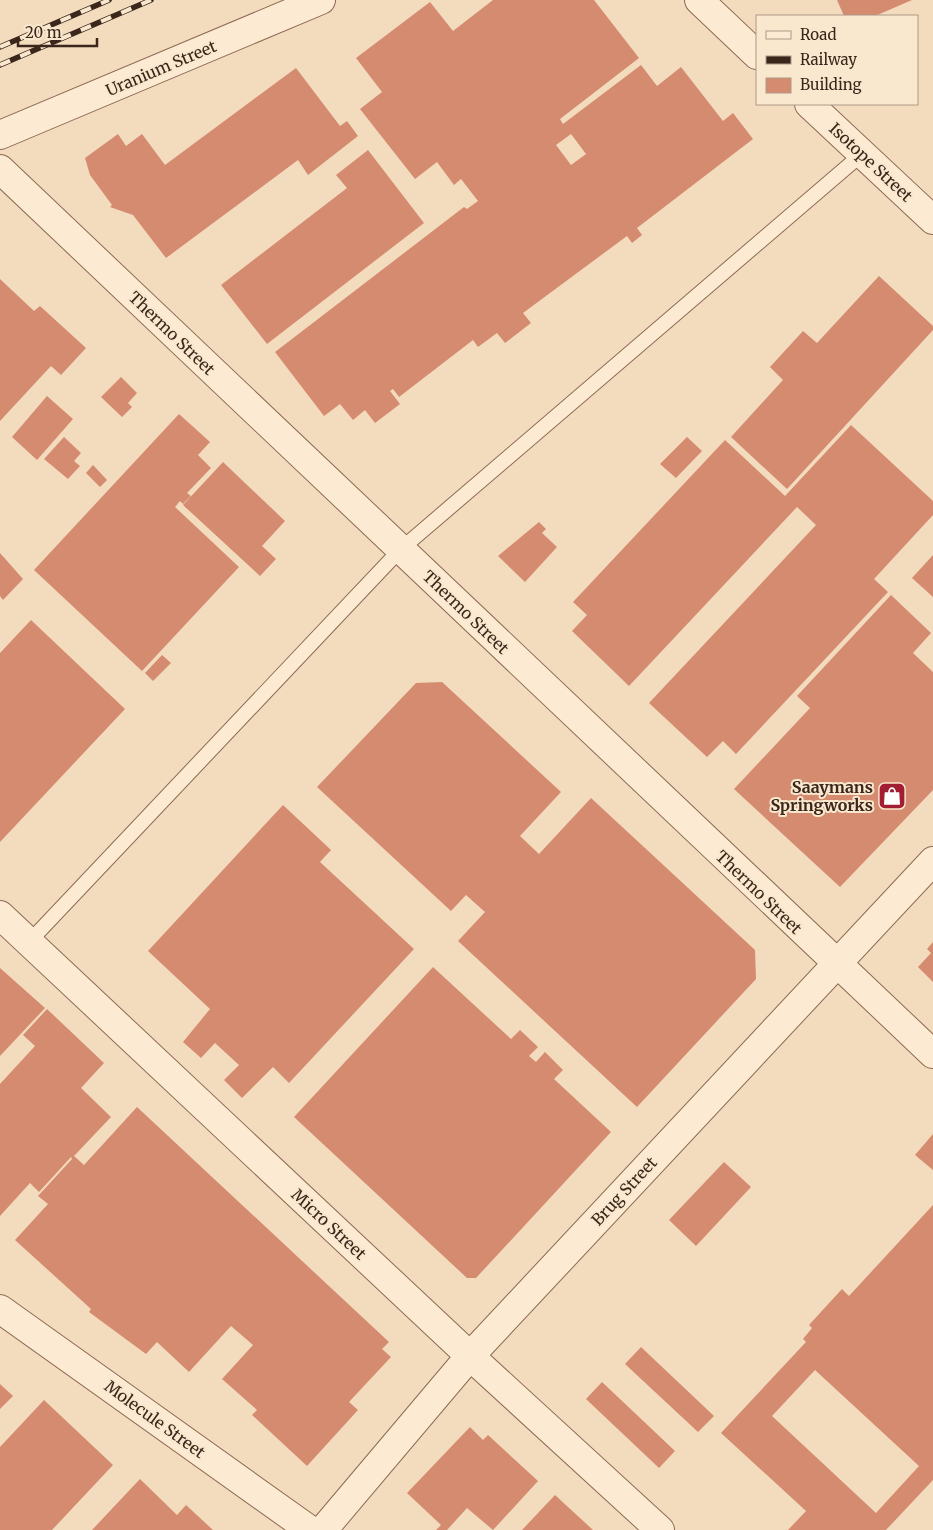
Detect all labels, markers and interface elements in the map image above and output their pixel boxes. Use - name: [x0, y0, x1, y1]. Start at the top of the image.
- scale bar: [18, 15, 96, 47]
- legend: [756, 15, 918, 105]
- text: 20 m: [25, 23, 62, 42]
- text: Road: [800, 25, 836, 44]
- street label: Uranium Street: [103, 35, 220, 100]
- text: Railway: [800, 50, 857, 69]
- text: Building: [800, 75, 862, 94]
- street label: Isotope Street: [825, 118, 917, 206]
- street label: Thermo Street: [125, 287, 220, 380]
- street label: Thermo Street: [419, 566, 514, 659]
- place label: Saaymans Springworks: [770, 777, 873, 815]
- shop icon: Saaymans Springworks: [877, 781, 907, 811]
- street label: Thermo Street: [712, 846, 807, 939]
- street label: Brug Street: [587, 1152, 661, 1230]
- street label: Micro Street: [288, 1184, 371, 1264]
- street label: Molecule Street: [101, 1376, 210, 1463]

